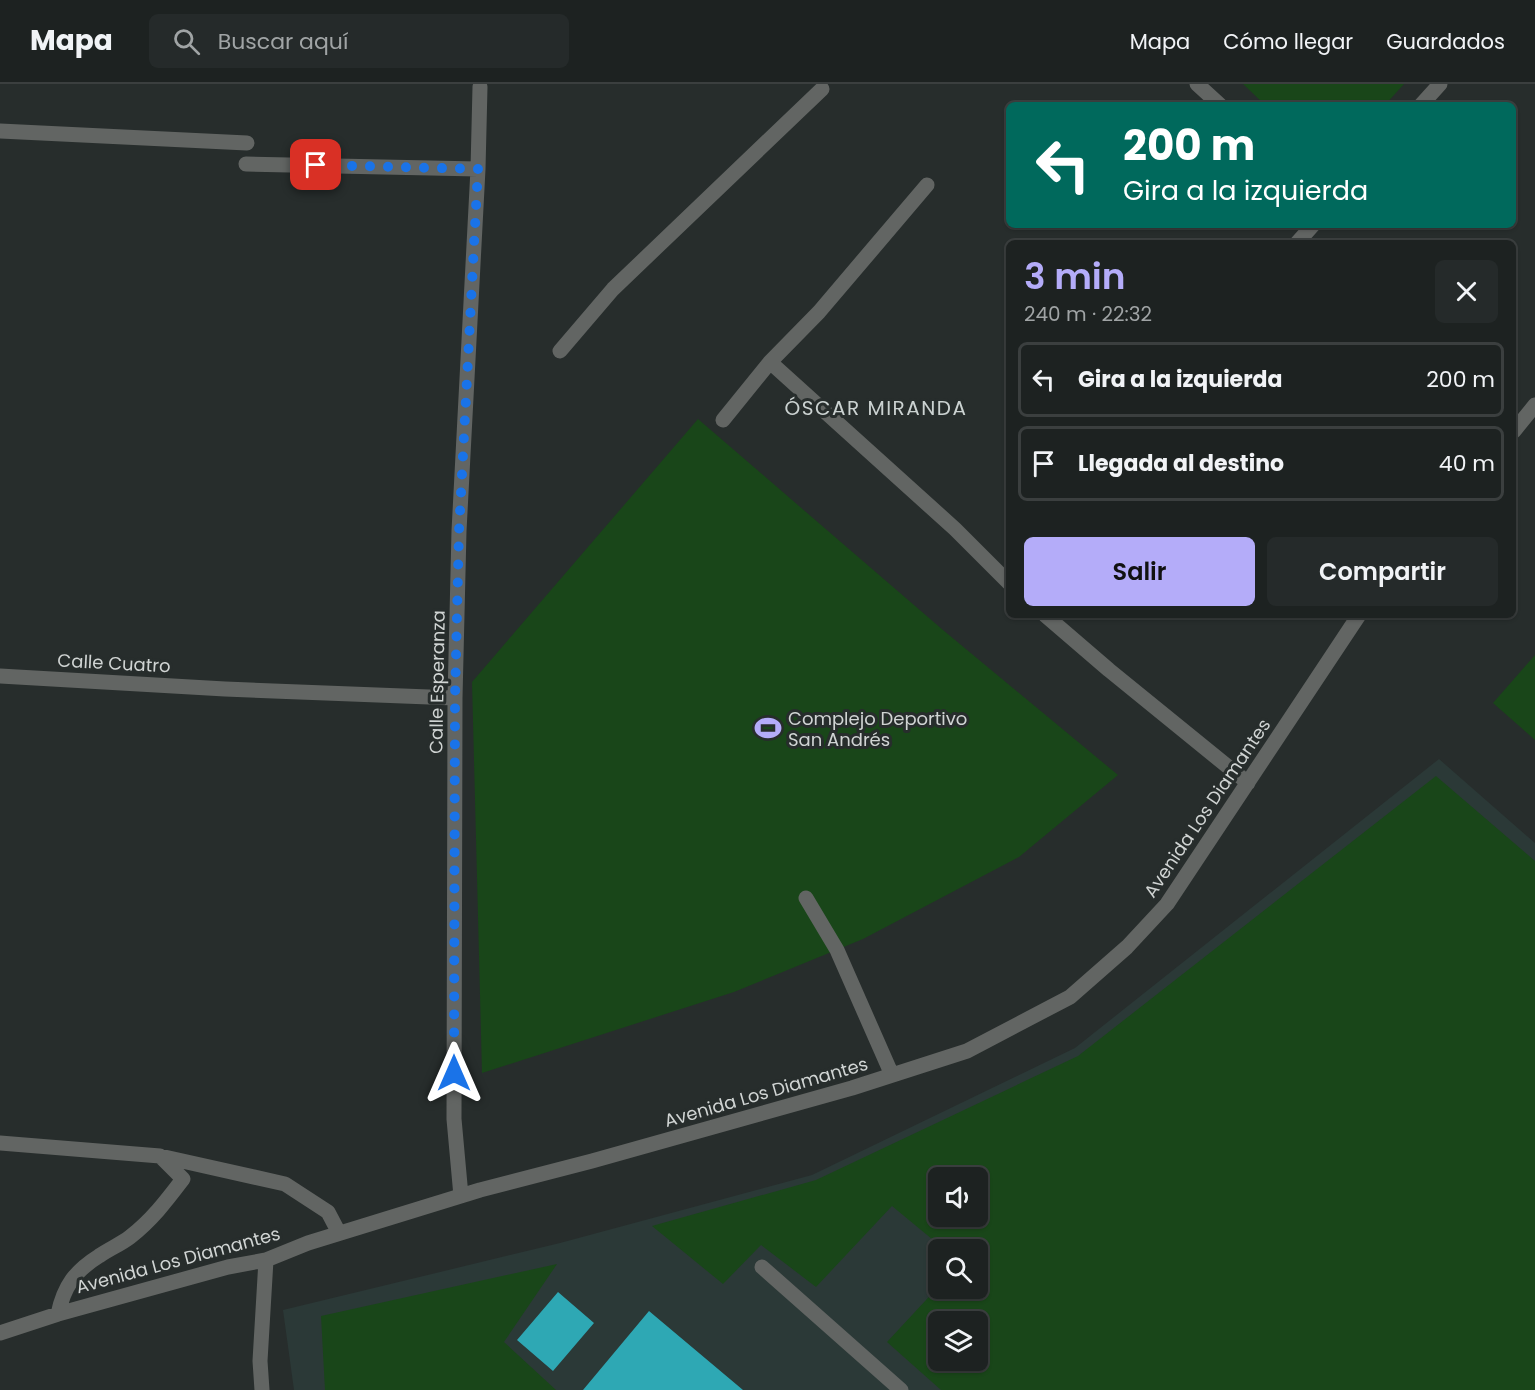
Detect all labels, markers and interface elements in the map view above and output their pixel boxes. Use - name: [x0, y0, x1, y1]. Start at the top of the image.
- search box: [149, 14, 569, 68]
- text: Mapa: [30, 21, 113, 60]
- icon: search: [170, 25, 203, 58]
- text: Buscar aquí: [218, 26, 348, 57]
- text: Mapa: [1130, 27, 1190, 56]
- text: Cómo llegar: [1223, 27, 1353, 56]
- text: Guardados: [1386, 27, 1505, 56]
- text: 200 m: [1123, 116, 1255, 175]
- icon: left: [1024, 126, 1102, 204]
- pin: [290, 139, 341, 190]
- icon: arrive: [299, 148, 332, 181]
- text: Gira a la izquierda: [1123, 172, 1368, 209]
- text: 3 min: [1024, 251, 1126, 302]
- button: close: [1435, 260, 1498, 323]
- text: 240 m · 22:32: [1024, 300, 1152, 328]
- icon: left: [1027, 363, 1060, 396]
- text: Gira a la izquierda: [1078, 364, 1282, 395]
- text: 200 m: [1426, 364, 1495, 395]
- district label: ÓSCAR MIRANDA: [785, 394, 967, 422]
- icon: arrive: [1027, 447, 1060, 480]
- text: Llegada al destino: [1078, 448, 1284, 479]
- text: 40 m: [1439, 448, 1495, 479]
- button: Salir: [1024, 537, 1255, 606]
- button: Compartir: [1267, 537, 1498, 606]
- street label: Calle Esperanza: [423, 610, 451, 754]
- street label: Calle Cuatro: [57, 648, 171, 678]
- place label: Complejo Deportivo San Andrés: [788, 706, 967, 752]
- sports icon: Complejo Deportivo San Andrés: [753, 713, 783, 743]
- street label: Avenida Los Diamantes: [1138, 714, 1276, 902]
- position arrow: [422, 1041, 486, 1105]
- street label: Avenida Los Diamantes: [661, 1051, 871, 1133]
- map controls: [928, 1167, 988, 1371]
- button: sound: [928, 1167, 988, 1227]
- street label: Avenida Los Diamantes: [73, 1221, 283, 1299]
- button: search: [928, 1239, 988, 1299]
- button: layers: [928, 1311, 988, 1371]

